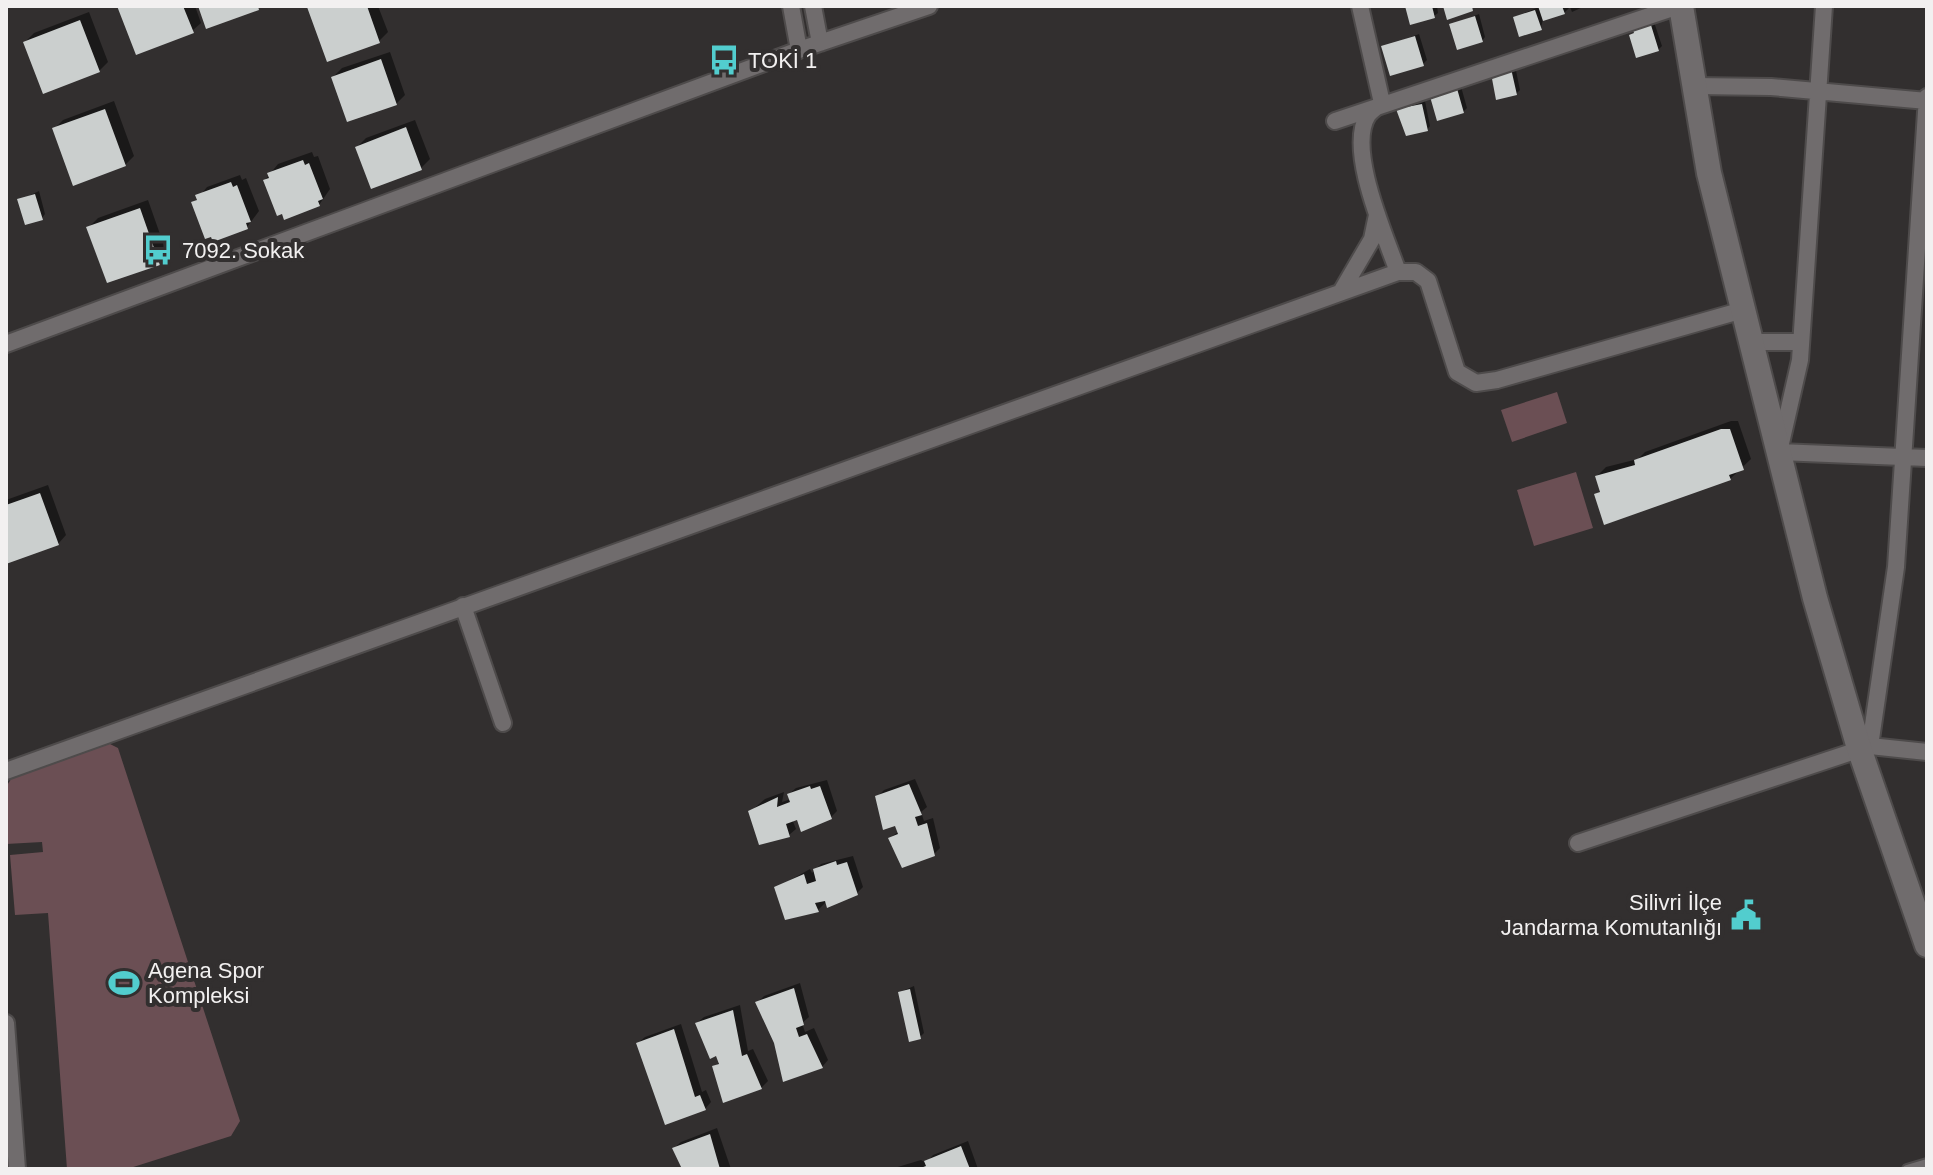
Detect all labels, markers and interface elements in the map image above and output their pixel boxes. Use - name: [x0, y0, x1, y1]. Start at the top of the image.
- bus stop icon: TOKİ 1: [707, 43, 741, 77]
- place label: TOKİ 1: [748, 48, 817, 73]
- bus stop icon: 7092. Sokak: [141, 233, 175, 267]
- place label: 7092. Sokak: [182, 238, 305, 263]
- place label: Silivri İlçe Jandarma Komutanlığı: [1501, 890, 1722, 940]
- public building icon: Silivri İlçe Jandarma Komutanlığı: [1729, 898, 1763, 932]
- place label: Agena Spor Kompleksi: [148, 958, 264, 1008]
- sports icon: Agena Spor Kompleksi: [107, 966, 141, 1000]

